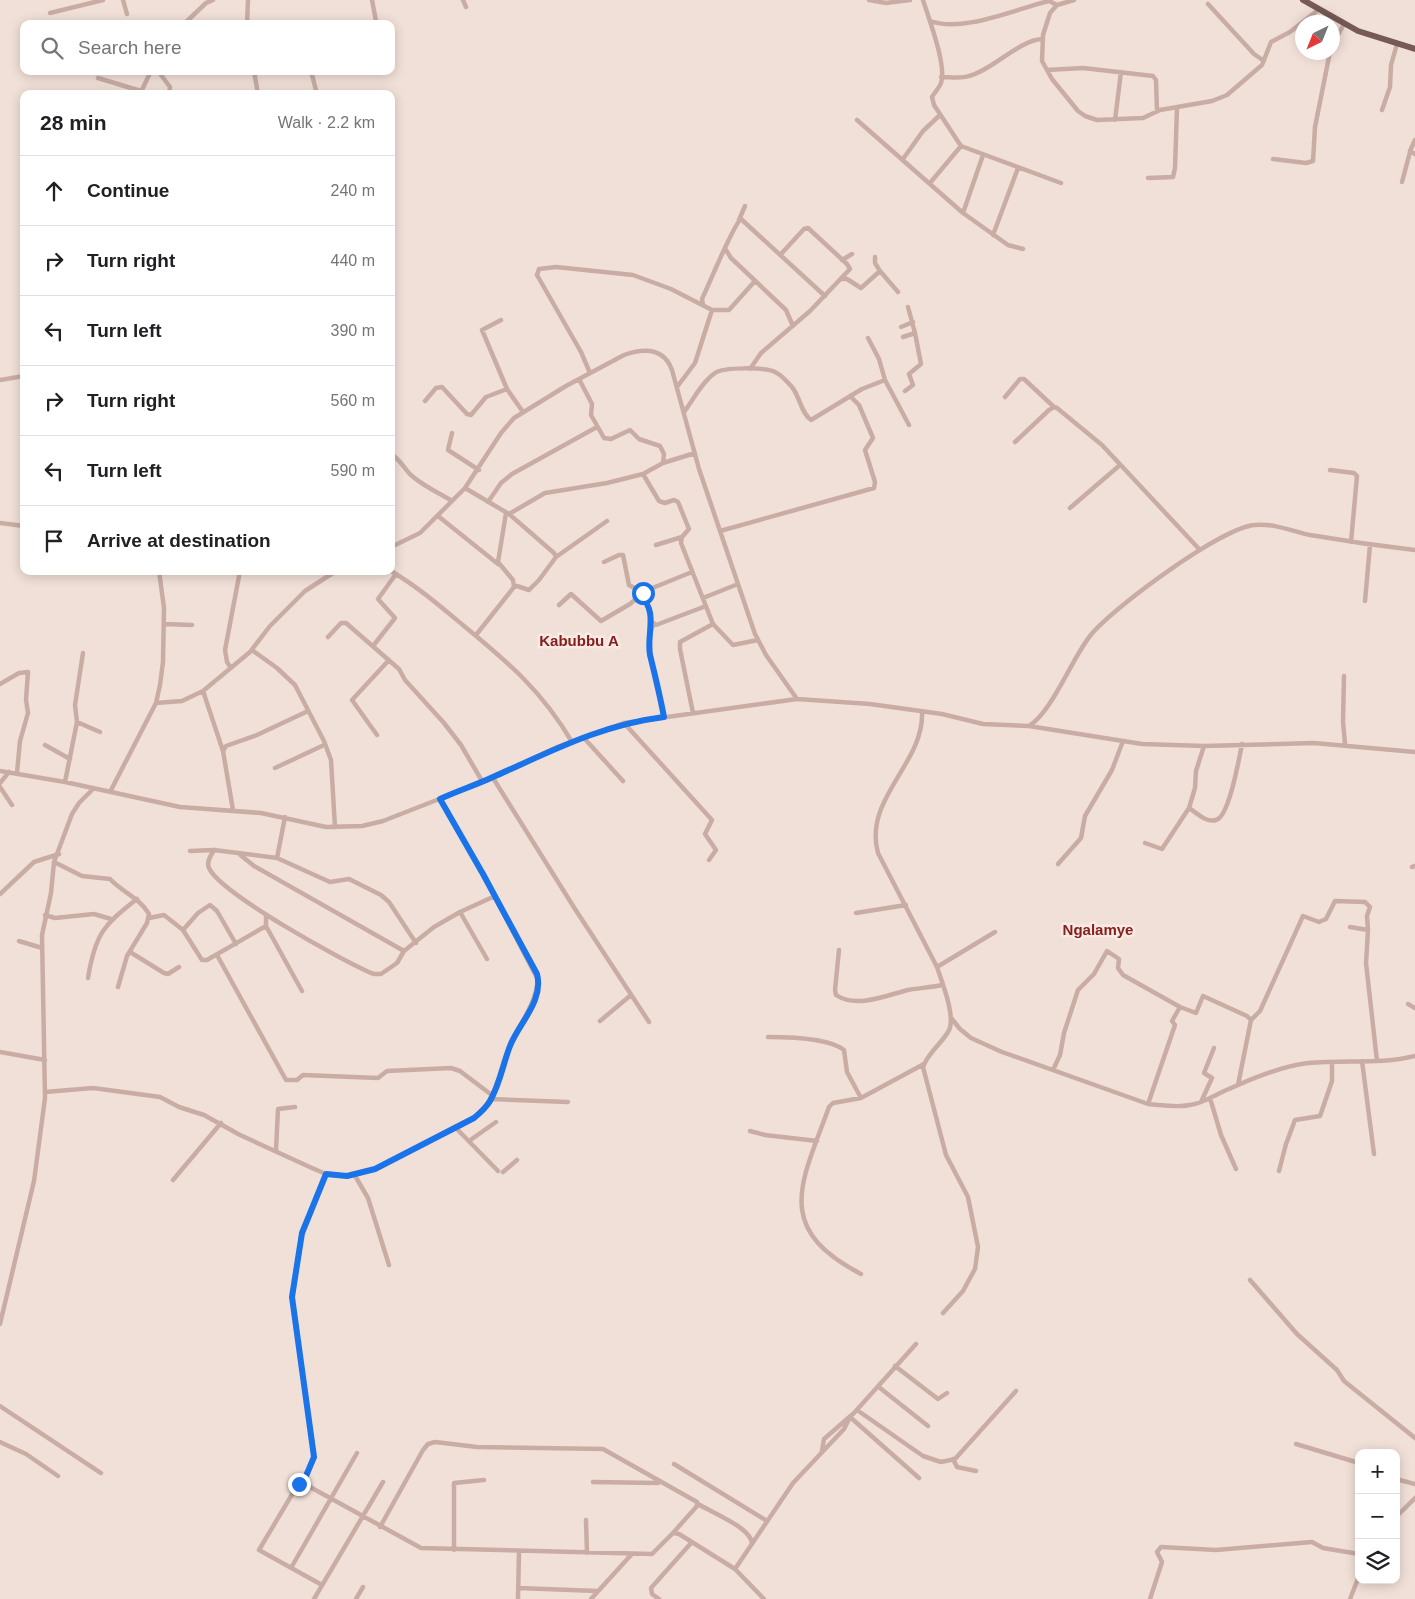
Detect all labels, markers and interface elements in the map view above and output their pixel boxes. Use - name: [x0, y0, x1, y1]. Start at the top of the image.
- north arrow: [1295, 15, 1340, 60]
- search box: [20, 20, 395, 75]
- icon: search: [38, 34, 66, 62]
- text: Search here: [78, 37, 182, 58]
- text: 28 min: [40, 111, 107, 134]
- text: Walk · 2.2 km: [278, 114, 375, 131]
- icon: ahead: [40, 177, 68, 205]
- text: Continue: [87, 180, 169, 201]
- text: 240 m: [331, 182, 375, 199]
- icon: right: [40, 247, 68, 275]
- text: Turn right: [87, 250, 175, 271]
- text: 440 m: [331, 252, 375, 269]
- icon: left: [40, 317, 68, 345]
- text: Turn left: [87, 320, 162, 341]
- text: 390 m: [331, 322, 375, 339]
- icon: right: [40, 387, 68, 415]
- text: Turn right: [87, 390, 175, 411]
- text: 560 m: [331, 392, 375, 409]
- icon: left: [40, 457, 68, 485]
- text: Turn left: [87, 460, 162, 481]
- text: 590 m: [331, 462, 375, 479]
- icon: arrive: [40, 527, 68, 555]
- text: Arrive at destination: [87, 530, 271, 551]
- route start: [632, 582, 655, 605]
- district label: Kabubbu A: [539, 632, 619, 649]
- district label: Ngalamye: [1063, 921, 1133, 938]
- map controls: [1355, 1449, 1400, 1584]
- button: +: [1355, 1449, 1400, 1494]
- route end: [288, 1473, 311, 1496]
- button: −: [1355, 1494, 1400, 1539]
- button: layers: [1355, 1539, 1400, 1584]

